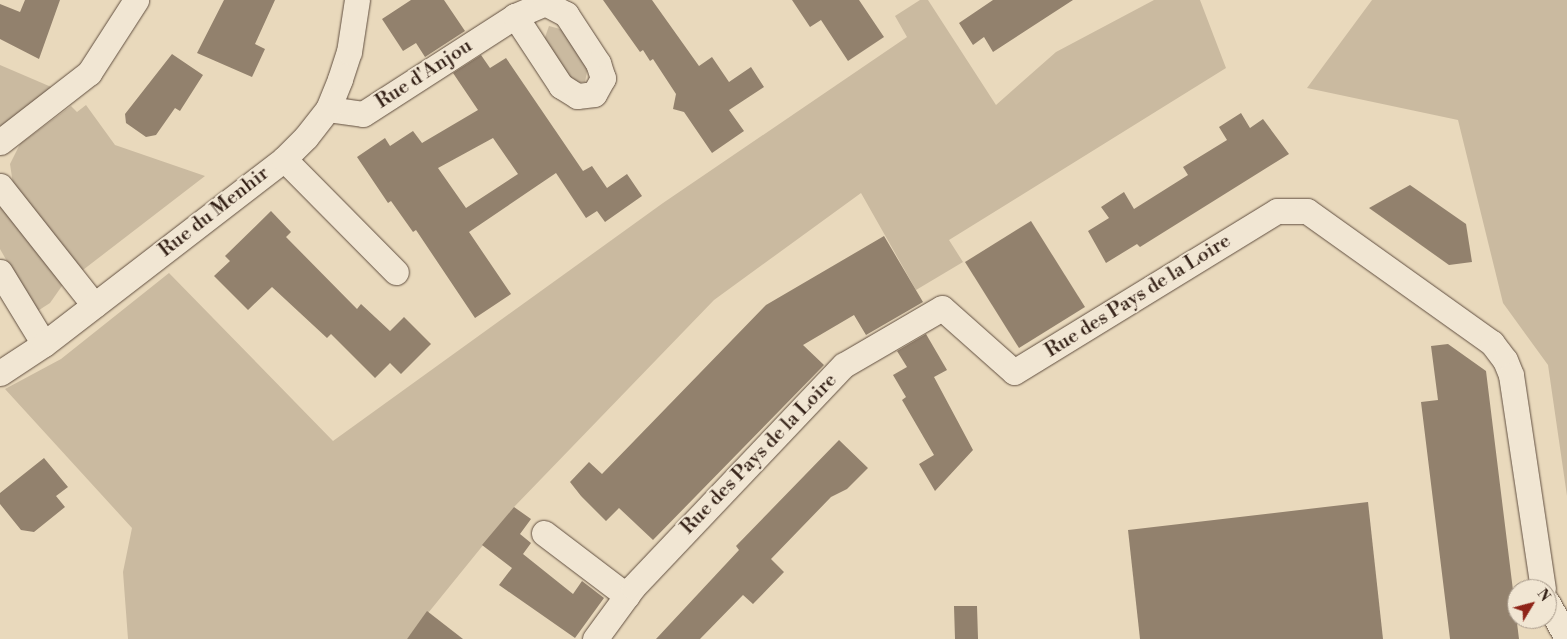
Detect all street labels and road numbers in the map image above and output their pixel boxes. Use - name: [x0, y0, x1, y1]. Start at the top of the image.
- street label: Rue d'Anjou: [371, 34, 477, 114]
- street label: Rue du Menhir: [154, 162, 274, 262]
- street label: Rue des Pays de la Loire: [1041, 229, 1235, 363]
- street label: Rue des Pays de la Loire: [676, 369, 842, 539]

